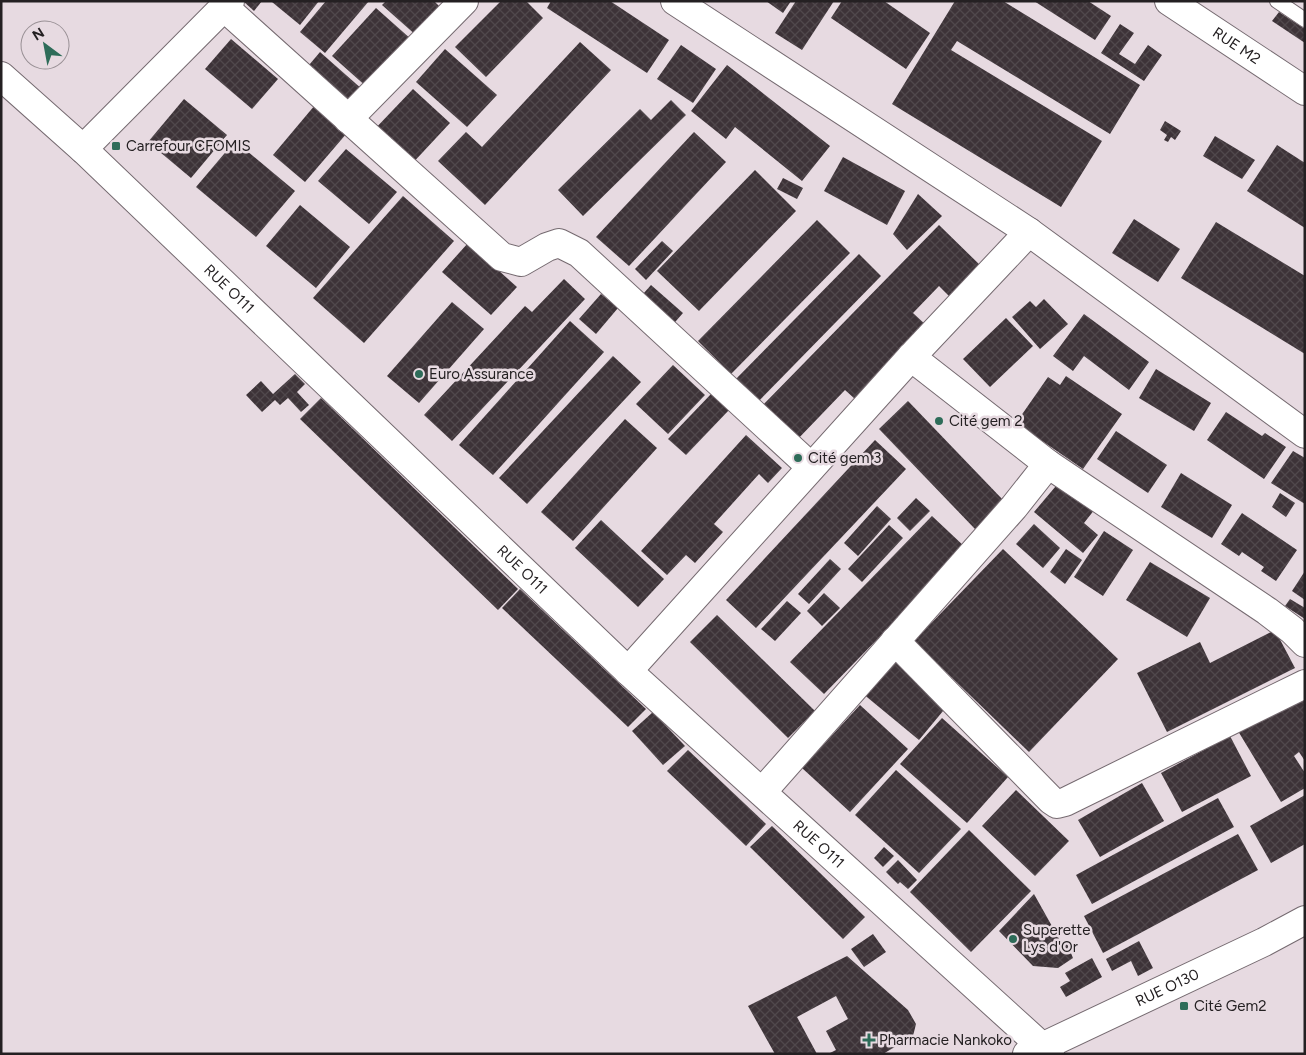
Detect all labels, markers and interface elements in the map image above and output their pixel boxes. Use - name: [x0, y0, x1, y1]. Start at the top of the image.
- north arrow: [20, 20, 70, 70]
- street label: RUE M2: [1209, 23, 1264, 68]
- text: N: [29, 24, 47, 44]
- place label: Carrefour CFOMIS: [126, 137, 251, 155]
- marker: Carrefour CFOMIS: [110, 140, 122, 152]
- street label: RUE O111: [200, 261, 258, 317]
- place label: Euro Assurance: [429, 365, 534, 383]
- marker: Euro Assurance: [413, 368, 425, 380]
- place label: Cité gem 2: [949, 412, 1023, 430]
- marker: Cité gem 2: [933, 415, 945, 427]
- place label: Cité gem 3: [808, 449, 881, 467]
- marker: Cité gem 3: [792, 452, 804, 464]
- street label: RUE O111: [493, 541, 551, 598]
- street label: RUE O111: [789, 816, 848, 872]
- place label: Superette Lys d'Or: [1023, 921, 1090, 956]
- marker: Superette Lys d'Or: [1007, 933, 1019, 945]
- street label: RUE O130: [1132, 965, 1202, 1010]
- place label: Cité Gem2: [1194, 997, 1267, 1015]
- marker: Cité Gem2: [1178, 1000, 1190, 1012]
- place label: Pharmacie Nankoko: [879, 1031, 1012, 1049]
- marker: Pharmacie Nankoko: [863, 1034, 875, 1046]

